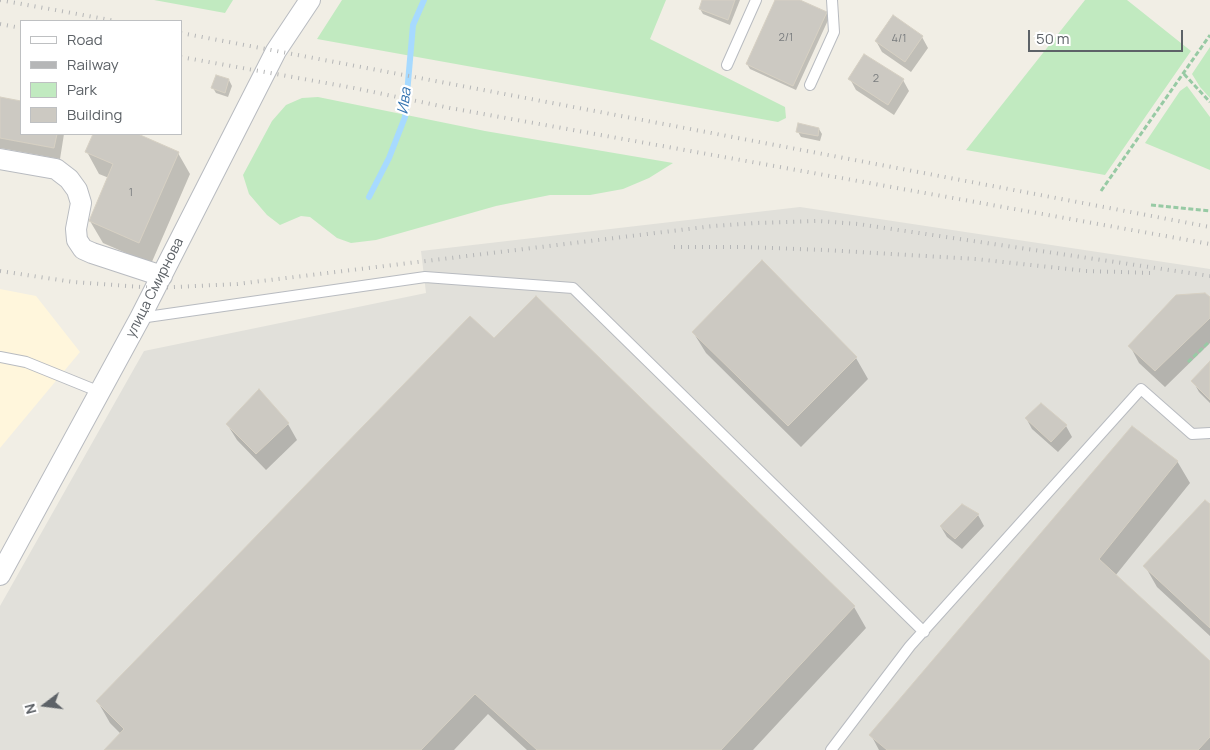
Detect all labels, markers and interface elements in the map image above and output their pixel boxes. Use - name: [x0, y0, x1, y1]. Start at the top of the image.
- legend: [20, 20, 182, 135]
- scale bar: [1030, 20, 1185, 52]
- text: 50 m: [1036, 28, 1070, 49]
- text: Road: [67, 29, 103, 50]
- house number: 2/1: [779, 31, 793, 45]
- house number: 4/1: [891, 32, 907, 46]
- text: Railway: [67, 54, 119, 75]
- house number: 2: [873, 72, 879, 86]
- text: Park: [67, 79, 97, 100]
- water label: Ива: [394, 87, 416, 115]
- text: Building: [67, 104, 122, 125]
- house number: 1: [129, 186, 133, 200]
- street label: улица Смирнова: [123, 235, 187, 341]
- north arrow: [20, 680, 70, 730]
- text: N: [20, 702, 41, 716]

